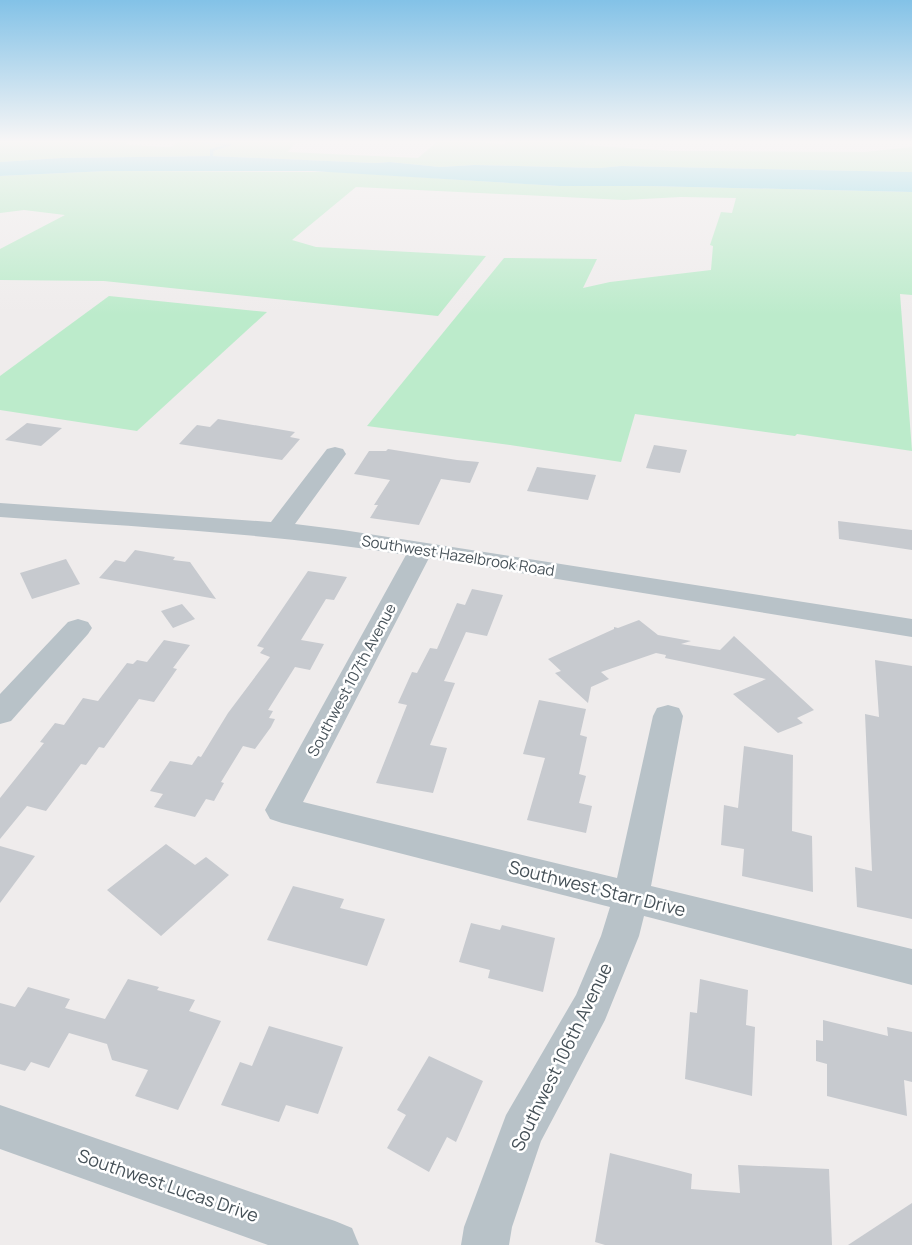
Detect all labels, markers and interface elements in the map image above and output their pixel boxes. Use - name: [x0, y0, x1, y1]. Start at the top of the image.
- street label: Southwest Hazelbrook Road: [360, 530, 556, 581]
- street label: Southwest 107th Avenue: [302, 599, 401, 760]
- street label: Southwest Starr Drive: [506, 854, 688, 922]
- street label: Southwest 106th Avenue: [505, 958, 617, 1155]
- street label: Southwest Lucas Drive: [75, 1143, 262, 1227]

